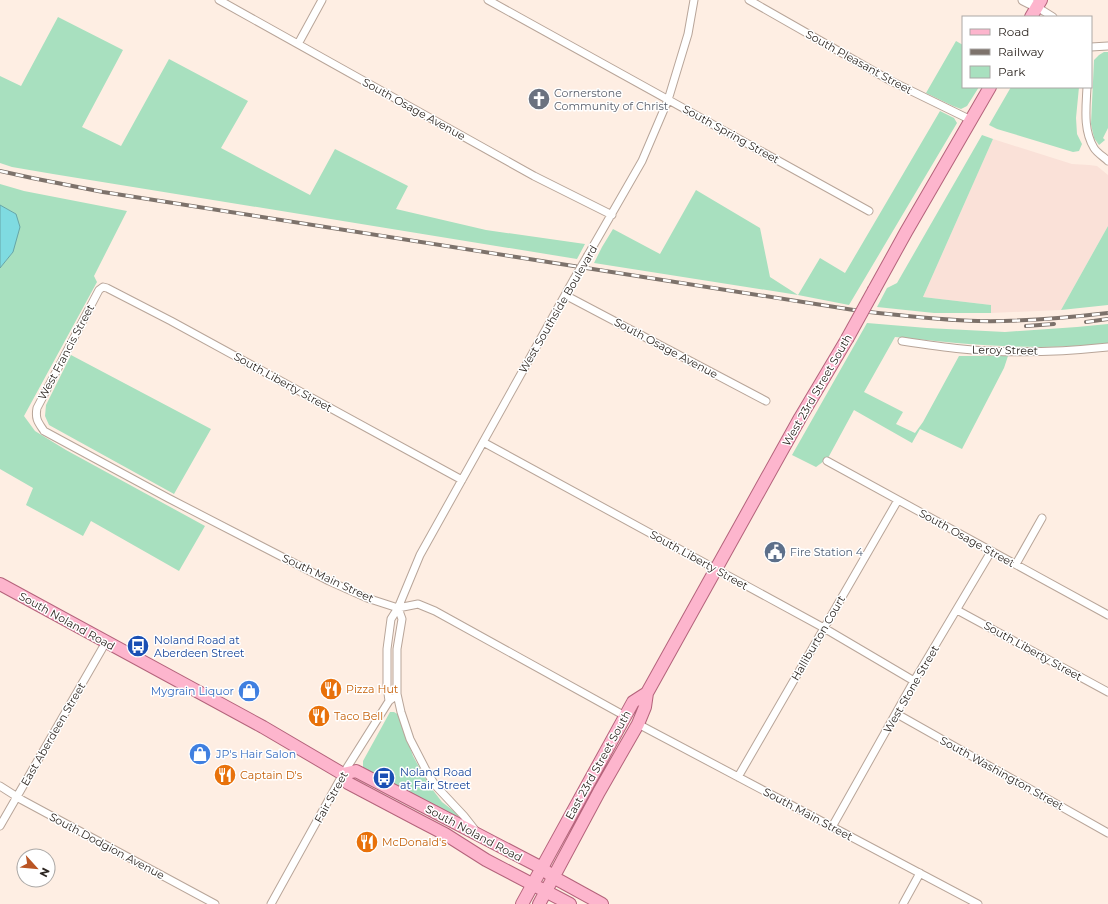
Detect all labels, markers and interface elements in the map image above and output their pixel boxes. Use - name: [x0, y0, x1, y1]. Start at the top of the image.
- legend: [962, 16, 1092, 88]
- text: Road: [998, 24, 1029, 39]
- street label: South Pleasant Street: [803, 27, 915, 97]
- text: Railway: [998, 44, 1044, 59]
- text: Park: [998, 64, 1026, 79]
- street label: South Osage Avenue: [360, 75, 468, 143]
- church icon: Cornerstone Community of Christ: [526, 86, 552, 112]
- place label: Cornerstone Community of Christ: [554, 86, 669, 113]
- street label: South Spring Street: [680, 102, 782, 167]
- street label: West Southside Boulevard: [516, 243, 600, 375]
- street label: West Francis Street: [35, 301, 97, 402]
- street label: South Osage Avenue: [612, 315, 721, 381]
- street label: West 23rd Street South: [779, 331, 855, 449]
- street label: Leroy Street: [972, 342, 1039, 358]
- street label: South Liberty Street: [231, 349, 335, 415]
- street label: South Osage Street: [917, 506, 1018, 570]
- street label: South Liberty Street: [647, 527, 751, 593]
- public building icon: Fire Station 4: [762, 539, 788, 565]
- place label: Fire Station 4: [790, 545, 864, 559]
- street label: South Main Street: [280, 551, 376, 606]
- street label: South Noland Road: [17, 589, 117, 653]
- street label: Halliburton Court: [788, 592, 848, 683]
- street label: South Liberty Street: [981, 618, 1085, 684]
- bus stop icon: Noland Road at Aberdeen Street: [125, 633, 151, 659]
- place label: Noland Road at Aberdeen Street: [154, 633, 245, 660]
- street label: West Stone Street: [880, 642, 942, 735]
- restaurant icon: Pizza Hut: [318, 676, 344, 702]
- shop icon: Mygrain Liquor: [236, 678, 262, 704]
- street label: East Aberdeen Street: [18, 679, 89, 788]
- place label: Pizza Hut: [346, 682, 399, 696]
- place label: Mygrain Liquor: [151, 684, 234, 698]
- restaurant icon: Taco Bell: [306, 703, 332, 729]
- street label: East 23rd Street South: [562, 708, 634, 822]
- place label: Taco Bell: [334, 709, 383, 723]
- street label: South Washington Street: [938, 733, 1067, 813]
- shop icon: JP's Hair Salon: [187, 741, 213, 767]
- place label: JP's Hair Salon: [215, 747, 296, 761]
- restaurant icon: Captain D's: [212, 762, 238, 788]
- bus stop icon: Noland Road at Fair Street: [371, 765, 397, 791]
- place label: Noland Road at Fair Street: [400, 765, 472, 792]
- place label: Captain D's: [240, 768, 303, 782]
- street label: Fair Street: [311, 768, 351, 825]
- street label: South Main Street: [761, 784, 856, 844]
- street label: South Noland Road: [423, 802, 525, 864]
- street label: South Dodgion Avenue: [47, 810, 167, 883]
- restaurant icon: McDonald's: [354, 829, 380, 855]
- place label: McDonald's: [382, 835, 447, 849]
- north arrow: [16, 848, 56, 888]
- text: N: [37, 865, 53, 880]

